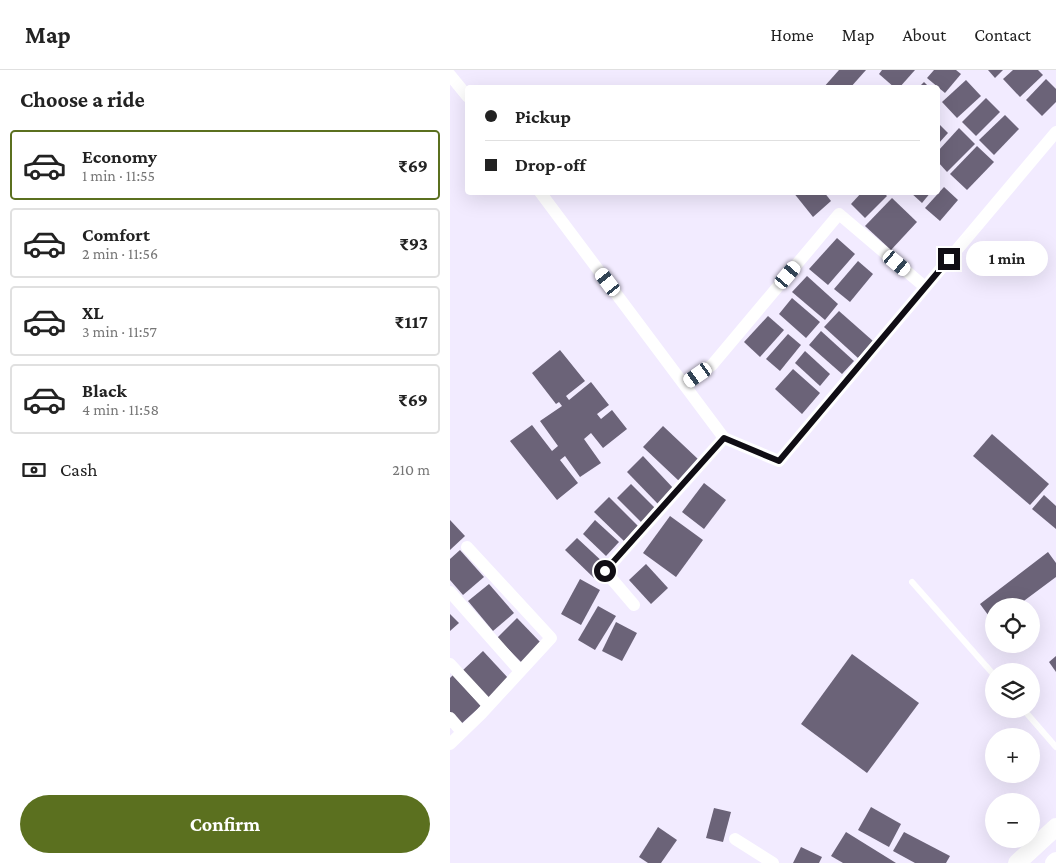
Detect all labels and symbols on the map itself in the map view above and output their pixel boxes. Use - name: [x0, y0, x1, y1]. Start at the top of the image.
- callout: 1 min: [966, 242, 1049, 276]
- car: [880, 248, 913, 278]
- route end: [938, 248, 960, 270]
- car: [772, 259, 803, 291]
- car: [592, 266, 623, 298]
- car: [681, 360, 714, 390]
- route start: [594, 560, 616, 582]

